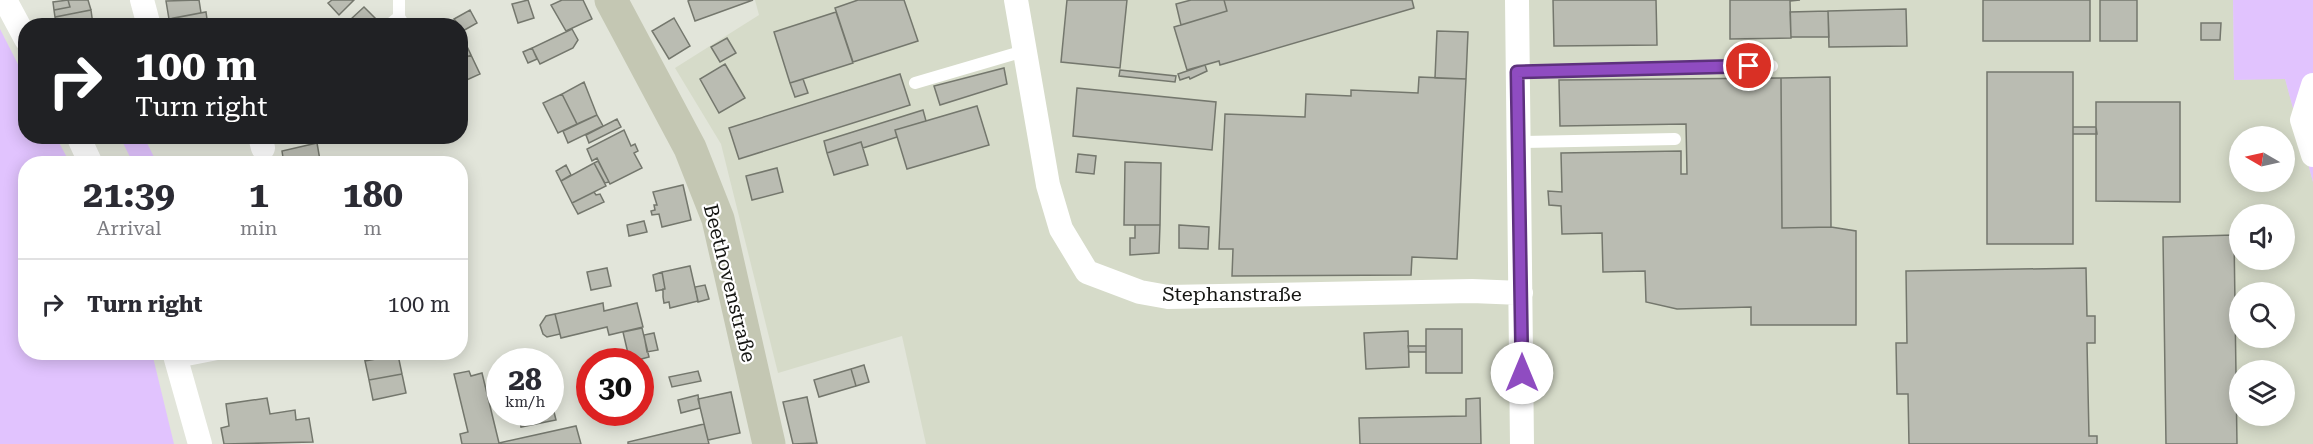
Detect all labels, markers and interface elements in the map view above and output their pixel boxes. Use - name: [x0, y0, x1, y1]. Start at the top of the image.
- pin: [1723, 40, 1774, 91]
- text: 100 m: [135, 41, 257, 90]
- icon: right: [36, 42, 114, 120]
- icon: arrive: [1732, 49, 1765, 82]
- text: Turn right: [135, 91, 268, 123]
- north arrow: [2229, 126, 2295, 192]
- map controls: [2229, 126, 2295, 426]
- text: 21:39: [83, 174, 175, 216]
- text: 1: [249, 174, 269, 216]
- text: 180: [343, 174, 403, 216]
- street label: Beethovenstraße: [699, 201, 761, 365]
- button: sound: [2229, 204, 2295, 270]
- text: Arrival: [96, 216, 161, 240]
- text: min: [240, 216, 277, 240]
- text: m: [364, 216, 382, 240]
- street label: Stephanstraße: [1162, 282, 1302, 306]
- button: search: [2229, 282, 2295, 348]
- icon: right: [36, 288, 69, 321]
- text: Turn right: [87, 292, 202, 317]
- text: 100 m: [387, 292, 450, 317]
- position arrow: [1490, 341, 1554, 405]
- speed limit sign: 30: [576, 348, 654, 426]
- button: layers: [2229, 360, 2295, 426]
- text: 28: [508, 362, 542, 397]
- text: km/h: [505, 393, 545, 411]

